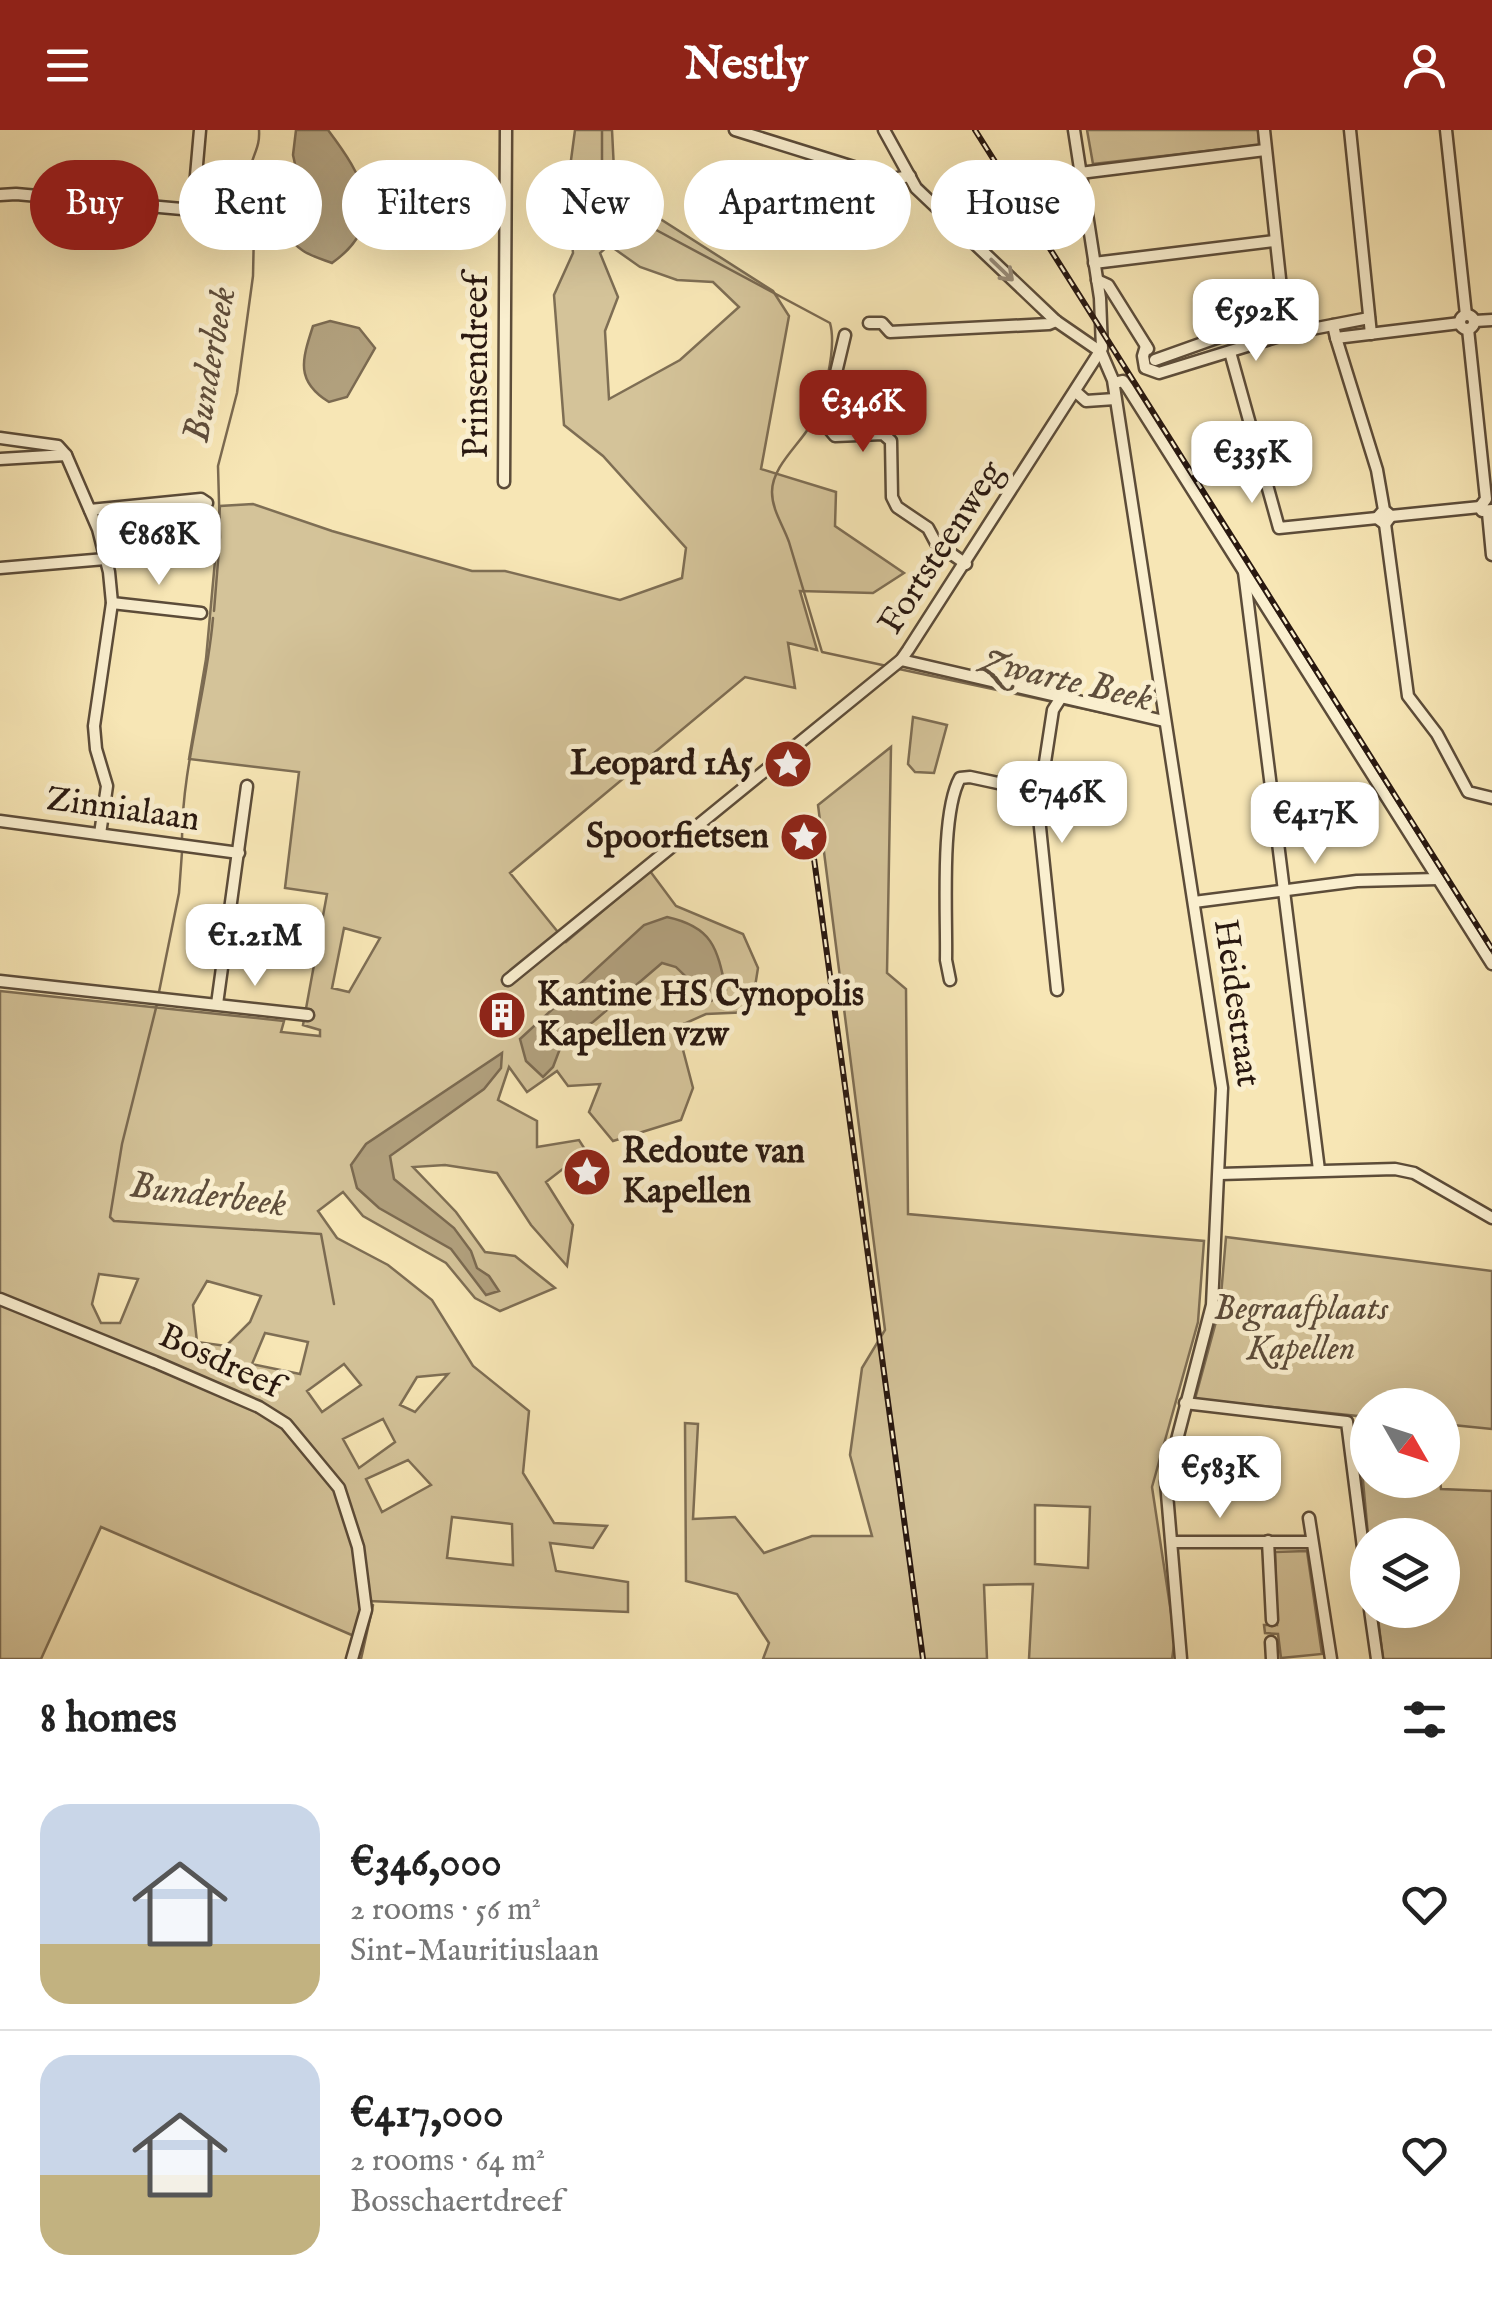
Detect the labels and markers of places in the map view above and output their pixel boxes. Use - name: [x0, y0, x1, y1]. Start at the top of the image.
- pin: €592K: [1186, 279, 1326, 364]
- pin: €346K: [793, 370, 933, 455]
- pin: €335K: [1182, 421, 1322, 506]
- pin: €868K: [89, 503, 229, 588]
- place icon: Leopard 1A5: [762, 738, 814, 790]
- place label: Leopard 1A5: [570, 742, 753, 787]
- pin: €746K: [992, 761, 1132, 846]
- pin: €417K: [1245, 782, 1385, 867]
- place icon: Spoorfietsen: [778, 811, 830, 863]
- place label: Spoorfietsen: [586, 815, 769, 860]
- pin: €1.21M: [174, 904, 336, 989]
- place label: Kantine HS Cynopolis Kapellen vzw: [537, 973, 864, 1058]
- building icon: Kantine HS Cynopolis Kapellen vzw: [476, 989, 528, 1041]
- place label: Redoute van Kapellen: [622, 1130, 805, 1215]
- place icon: Redoute van Kapellen: [561, 1146, 613, 1198]
- pin: €583K: [1150, 1436, 1290, 1521]

